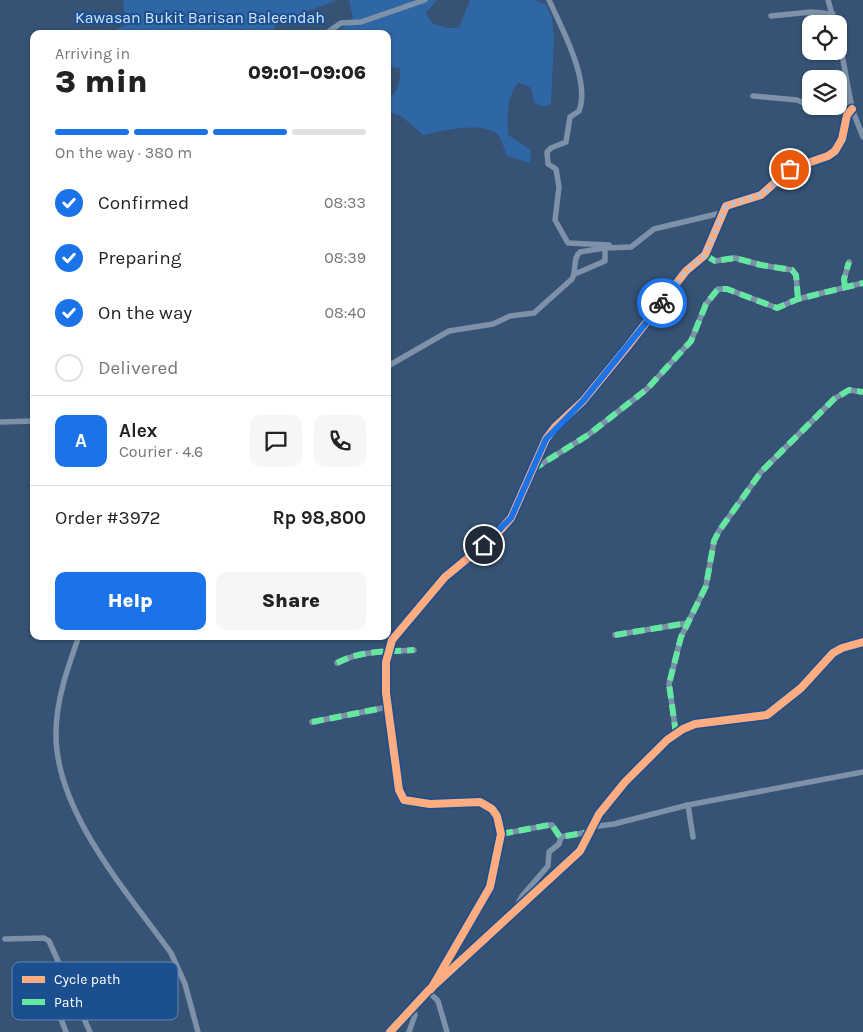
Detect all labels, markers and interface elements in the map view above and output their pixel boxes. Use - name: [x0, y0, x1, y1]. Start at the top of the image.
- park label: Kawasan Bukit Barisan Baleendah: [75, 8, 325, 27]
- map controls: [802, 15, 847, 115]
- button: locate: [802, 15, 847, 60]
- text: Arriving in: [55, 44, 130, 63]
- text: 09:01–09:06: [248, 62, 366, 84]
- text: 3 min: [55, 63, 148, 100]
- button: layers: [802, 70, 847, 115]
- text: On the way · 380 m: [55, 143, 192, 162]
- pin: [769, 148, 811, 190]
- icon: bag: [776, 155, 804, 183]
- icon: check: [55, 189, 83, 217]
- text: Confirmed: [98, 192, 189, 214]
- text: 08:33: [324, 193, 366, 212]
- icon: check: [55, 244, 83, 272]
- text: Preparing: [98, 247, 181, 269]
- text: 08:39: [324, 248, 366, 267]
- courier: [637, 278, 687, 328]
- icon: bike: [648, 289, 676, 317]
- icon: check: [55, 299, 83, 327]
- text: On the way: [98, 302, 192, 324]
- text: 08:40: [325, 303, 366, 322]
- text: Delivered: [98, 357, 178, 379]
- button: chat: [250, 415, 302, 467]
- button: phone: [314, 415, 366, 467]
- text: Alex: [119, 420, 157, 442]
- text: A: [75, 430, 87, 452]
- text: Courier · 4.6: [119, 442, 203, 461]
- text: Order #3972: [55, 507, 161, 529]
- text: Rp 98,800: [272, 507, 366, 529]
- pin: [463, 524, 505, 566]
- icon: home: [470, 531, 498, 559]
- button: Help: [55, 572, 206, 630]
- button: Share: [216, 572, 366, 630]
- legend: [12, 962, 178, 1020]
- text: Cycle path: [54, 971, 120, 988]
- text: Path: [54, 994, 83, 1011]

